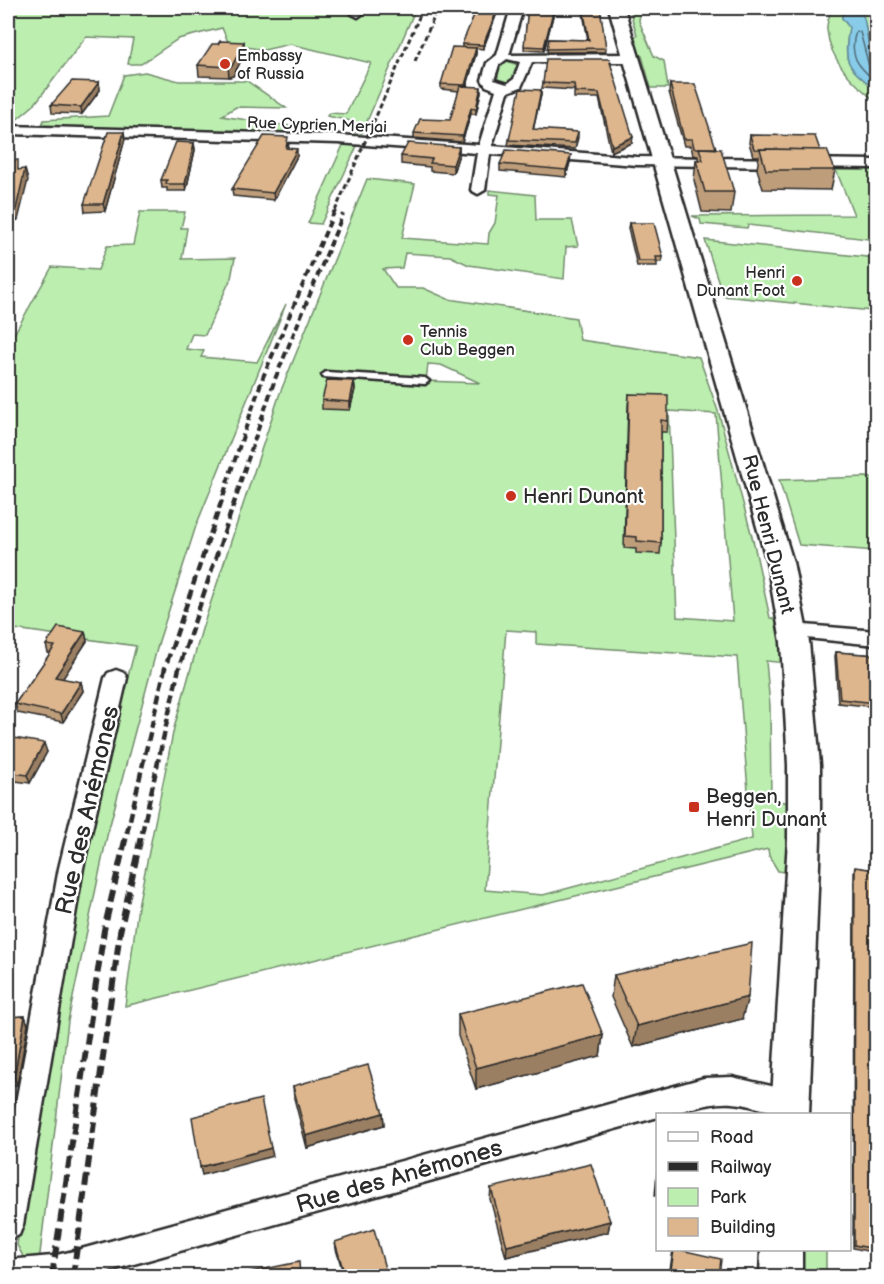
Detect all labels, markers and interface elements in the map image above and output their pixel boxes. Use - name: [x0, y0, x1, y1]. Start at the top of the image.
- place label: Embassy of Russia: [237, 47, 304, 84]
- marker: Embassy of Russia: [218, 57, 232, 71]
- street label: Rue Cyprien Merjai: [247, 114, 387, 137]
- place label: Henri Dunant Foot: [696, 264, 785, 301]
- marker: Henri Dunant Foot: [790, 274, 804, 288]
- place label: Tennis Club Beggen: [420, 323, 515, 360]
- marker: Tennis Club Beggen: [401, 333, 415, 347]
- street label: Rue Henri Dunant: [737, 452, 799, 616]
- place label: Henri Dunant: [523, 485, 644, 509]
- marker: Henri Dunant: [504, 489, 518, 503]
- street label: Rue des Anémones: [49, 703, 126, 917]
- place label: Beggen, Henri Dunant: [706, 785, 827, 832]
- marker: Beggen, Henri Dunant: [687, 800, 701, 814]
- legend: [656, 1113, 851, 1251]
- text: Road: [710, 1127, 754, 1148]
- street label: Rue des Anémones: [293, 1133, 506, 1220]
- text: Railway: [710, 1157, 772, 1178]
- text: Park: [710, 1187, 746, 1208]
- text: Building: [710, 1217, 776, 1238]

